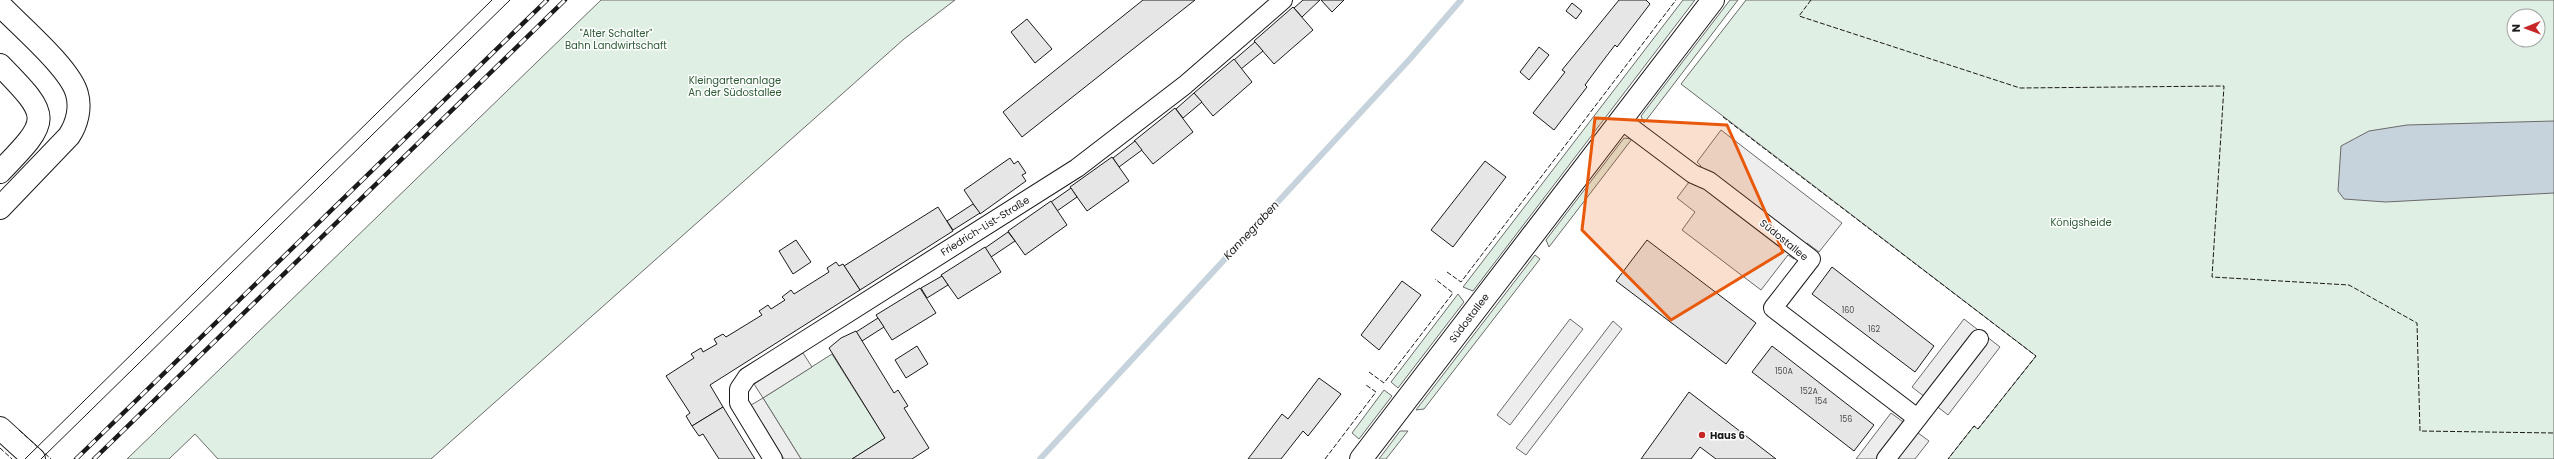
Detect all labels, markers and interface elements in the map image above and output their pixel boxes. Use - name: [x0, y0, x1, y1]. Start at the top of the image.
- north arrow: [2506, 8, 2546, 48]
- text: N: [2508, 24, 2524, 32]
- park label: "Alter Schalter" Bahn Landwirtschaft: [565, 26, 667, 53]
- park label: Kleingartenanlage An der Südostallee: [688, 73, 782, 100]
- street label: Friedrich-List-Straße: [938, 192, 1032, 260]
- water label: Kannegraben: [1220, 197, 1282, 263]
- park label: Königsheide: [2050, 215, 2112, 230]
- street label: Südostallee: [1757, 216, 1811, 264]
- street label: Südostallee: [1445, 290, 1493, 346]
- house number: 160: [1842, 305, 1854, 316]
- house number: 162: [1868, 324, 1881, 335]
- house number: 150A: [1775, 366, 1794, 377]
- house number: 152A: [1800, 386, 1818, 397]
- house number: 154: [1815, 396, 1827, 407]
- house number: 156: [1840, 414, 1852, 425]
- place label: Haus 6: [1710, 428, 1745, 443]
- marker: Haus 6: [1697, 430, 1707, 440]

